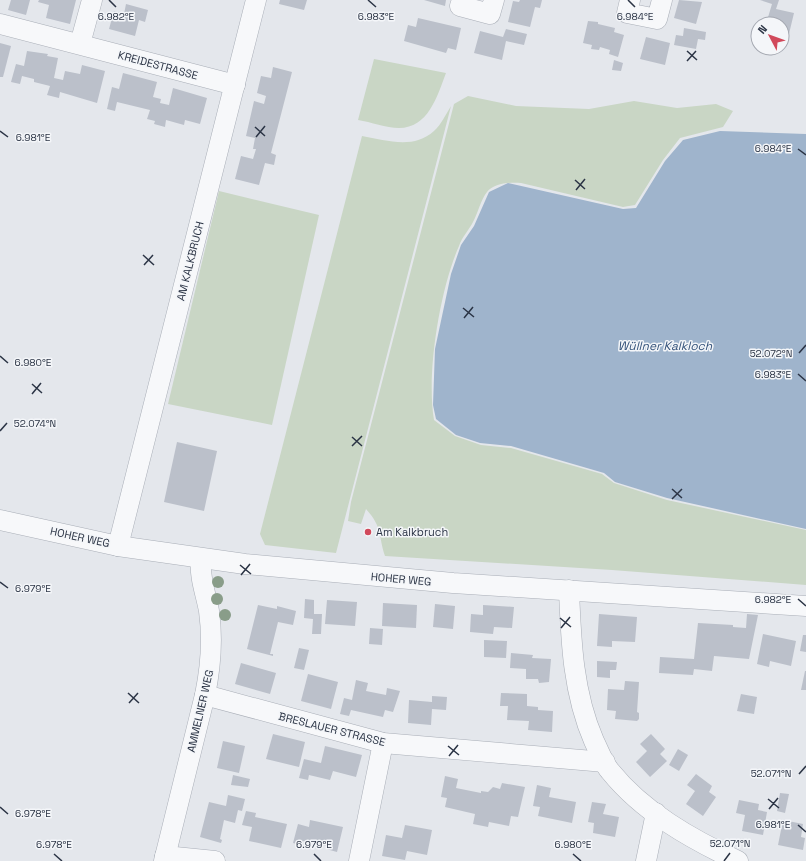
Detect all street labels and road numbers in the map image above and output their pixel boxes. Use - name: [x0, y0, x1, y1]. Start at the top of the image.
- street label: KREIDESTRASSE: [116, 48, 200, 82]
- street label: AM KALKBRUCH: [173, 220, 207, 302]
- street label: HOHER WEG: [49, 524, 111, 550]
- street label: HOHER WEG: [370, 569, 432, 589]
- street label: AMMELNER WEG: [184, 668, 216, 754]
- street label: BRESLAUER STRASSE: [277, 709, 387, 749]

